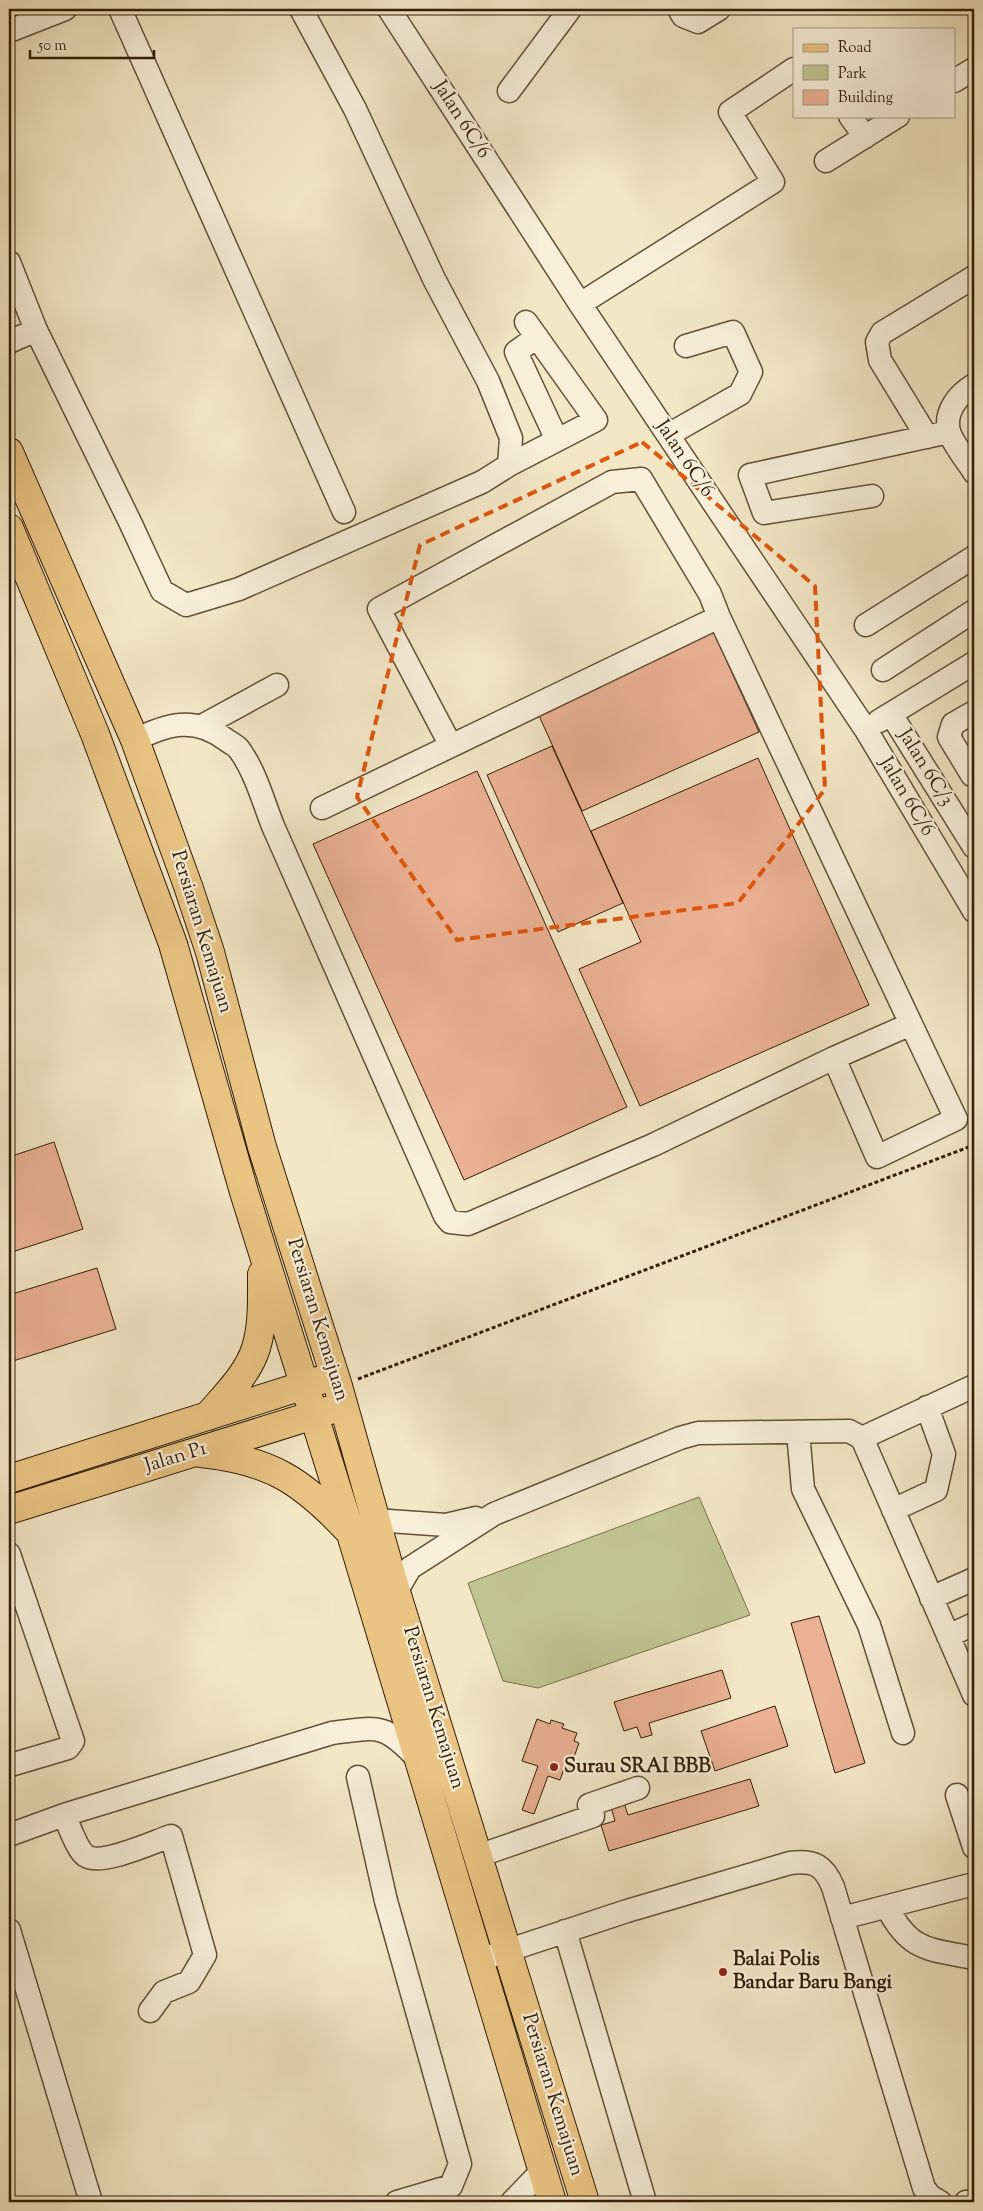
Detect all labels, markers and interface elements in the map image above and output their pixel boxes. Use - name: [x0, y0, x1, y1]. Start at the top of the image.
- scale bar: [30, 28, 154, 60]
- legend: [793, 28, 956, 118]
- text: 50 m: [37, 36, 67, 57]
- text: Road: [838, 38, 872, 59]
- text: Park: [838, 64, 867, 85]
- street label: Jalan 6C/6: [424, 74, 497, 165]
- text: Building: [838, 88, 893, 109]
- street label: Jalan 6C/6: [647, 414, 721, 504]
- street label: Jalan 6C/3: [889, 723, 960, 812]
- street label: Jalan 6C/6: [870, 751, 941, 842]
- street label: Persiaran Kemajuan: [162, 847, 240, 1017]
- street label: Persiaran Kemajuan: [278, 1235, 356, 1405]
- street label: Jalan P1: [140, 1435, 211, 1481]
- street label: Persiaran Kemajuan: [394, 1623, 472, 1793]
- place label: Surau SRAI BBB: [564, 1753, 711, 1782]
- marker: Surau SRAI BBB: [548, 1761, 560, 1773]
- place label: Balai Polis Bandar Baru Bangi: [733, 1946, 892, 1998]
- marker: Balai Polis Bandar Baru Bangi: [717, 1966, 729, 1978]
- street label: Persiaran Kemajuan: [513, 2010, 591, 2180]

